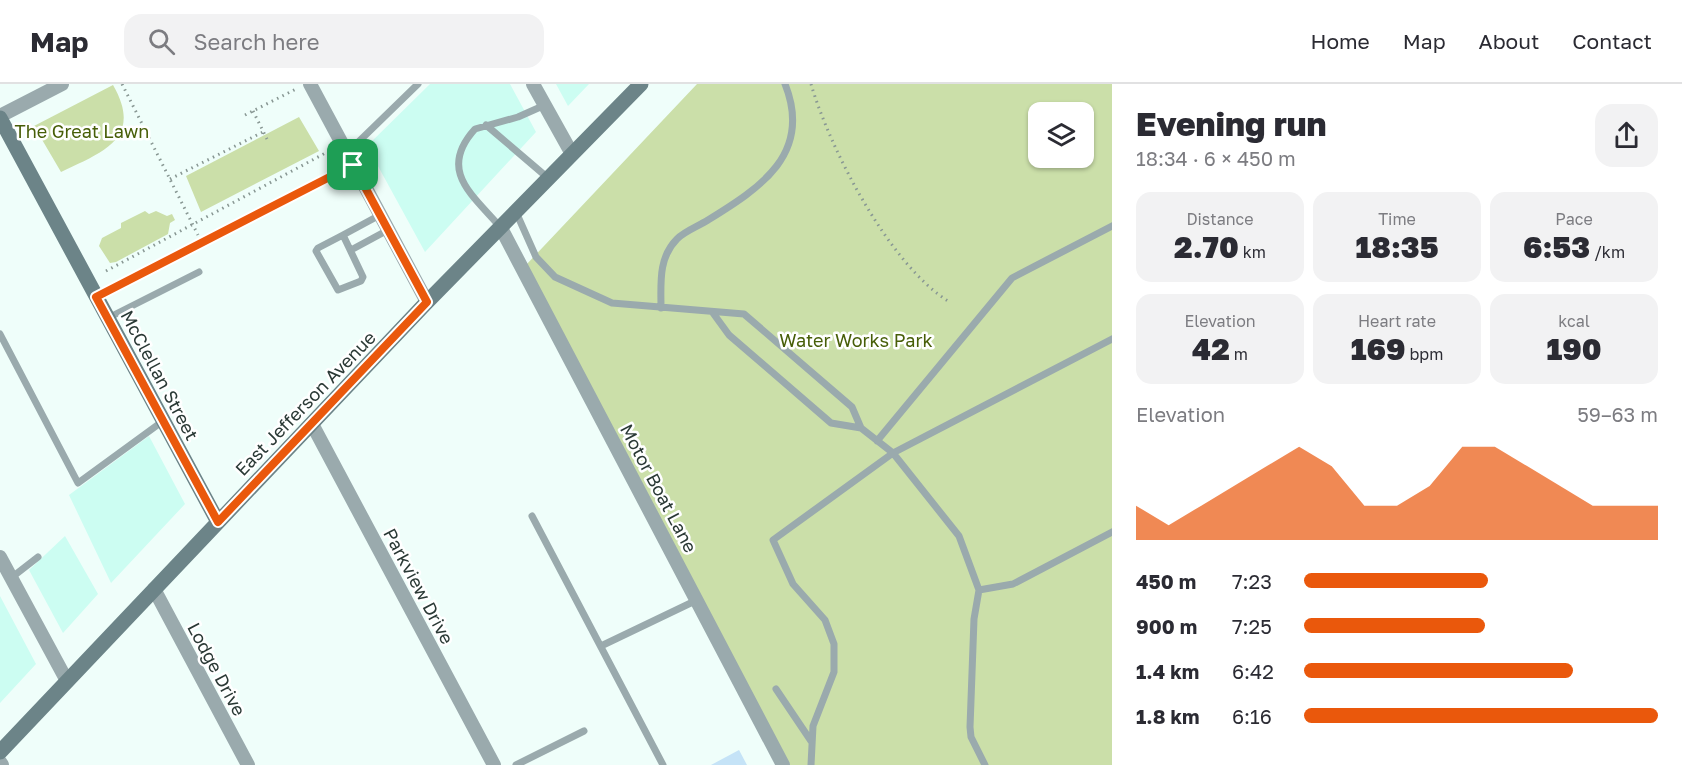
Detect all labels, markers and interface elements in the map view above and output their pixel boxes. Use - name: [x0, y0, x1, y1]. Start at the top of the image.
- search box: [124, 14, 544, 68]
- text: Map: [30, 25, 88, 58]
- icon: search: [145, 25, 178, 58]
- text: Search here: [193, 28, 319, 55]
- text: Home: [1310, 28, 1370, 54]
- text: Map: [1403, 28, 1446, 54]
- text: About: [1479, 28, 1539, 54]
- text: Contact: [1572, 28, 1652, 54]
- map controls: [1028, 102, 1094, 168]
- button: layers: [1028, 102, 1094, 168]
- text: Evening run: [1136, 104, 1327, 143]
- button: share: [1595, 104, 1658, 167]
- park label: The Great Lawn: [15, 120, 149, 142]
- pin: [327, 139, 378, 190]
- text: 18:34 · 6 × 450 m: [1136, 146, 1296, 170]
- icon: arrive: [336, 148, 369, 181]
- text: Distance: [1186, 209, 1254, 229]
- text: Time: [1378, 209, 1416, 229]
- text: Pace: [1555, 209, 1593, 229]
- text: 2.70: [1174, 229, 1239, 265]
- text: 18:35: [1355, 229, 1439, 265]
- text: 6:53: [1523, 229, 1590, 265]
- text: km: [1239, 242, 1266, 262]
- text: /km: [1590, 242, 1625, 262]
- street label: McClellan Street: [116, 306, 204, 444]
- text: Elevation: [1184, 311, 1256, 331]
- text: Heart rate: [1358, 311, 1436, 331]
- text: kcal: [1558, 311, 1590, 331]
- street label: East Jefferson Avenue: [230, 326, 380, 480]
- park label: Water Works Park: [779, 329, 933, 351]
- text: 42: [1192, 331, 1230, 367]
- text: 169: [1351, 331, 1406, 367]
- text: 190: [1546, 331, 1602, 367]
- text: m: [1230, 344, 1248, 364]
- text: bpm: [1406, 344, 1443, 364]
- text: Elevation: [1136, 402, 1225, 426]
- text: 59–63 m: [1577, 402, 1658, 426]
- street label: Motor Boat Lane: [616, 420, 702, 556]
- street label: Parkview Drive: [379, 524, 459, 648]
- text: 450 m: [1136, 569, 1196, 593]
- text: 7:23: [1232, 569, 1272, 593]
- text: 900 m: [1136, 614, 1197, 638]
- text: 7:25: [1232, 614, 1272, 638]
- street label: Lodge Drive: [183, 619, 251, 719]
- text: 1.4 km: [1136, 659, 1199, 683]
- text: 6:42: [1232, 659, 1274, 683]
- text: 1.8 km: [1136, 704, 1200, 728]
- text: 6:16: [1232, 704, 1272, 728]

